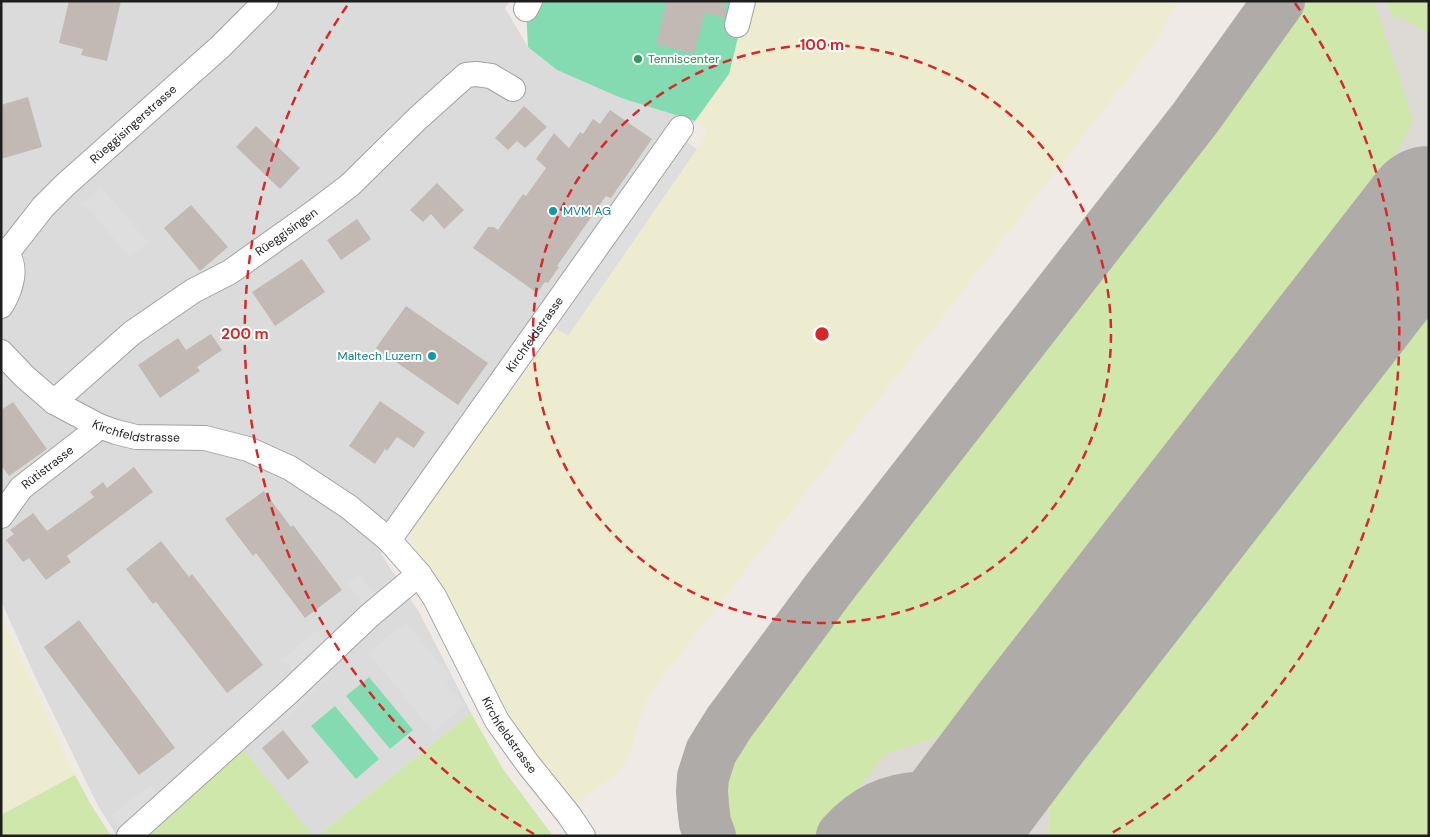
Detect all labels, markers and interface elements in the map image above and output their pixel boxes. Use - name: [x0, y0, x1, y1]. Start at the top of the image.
- text: 100 m: [800, 35, 844, 55]
- place label: Tenniscenter: [648, 51, 720, 67]
- marker: Tenniscenter: [632, 53, 644, 65]
- street label: Rüeggisingerstrasse: [87, 81, 180, 167]
- place label: MVM AG: [563, 203, 611, 219]
- street label: Rüeggisingen: [252, 204, 321, 260]
- marker: MVM AG: [547, 205, 559, 217]
- street label: Kirchfeldstrasse: [502, 293, 567, 375]
- text: 200 m: [221, 324, 269, 344]
- centre of rings: [813, 325, 831, 343]
- place label: Maltech Luzern: [338, 348, 422, 364]
- marker: Maltech Luzern: [426, 350, 438, 362]
- street label: Kirchfeldstrasse: [89, 416, 180, 446]
- street label: Rütistrasse: [18, 442, 77, 493]
- street label: Kirchfeldstrasse: [478, 694, 541, 777]

